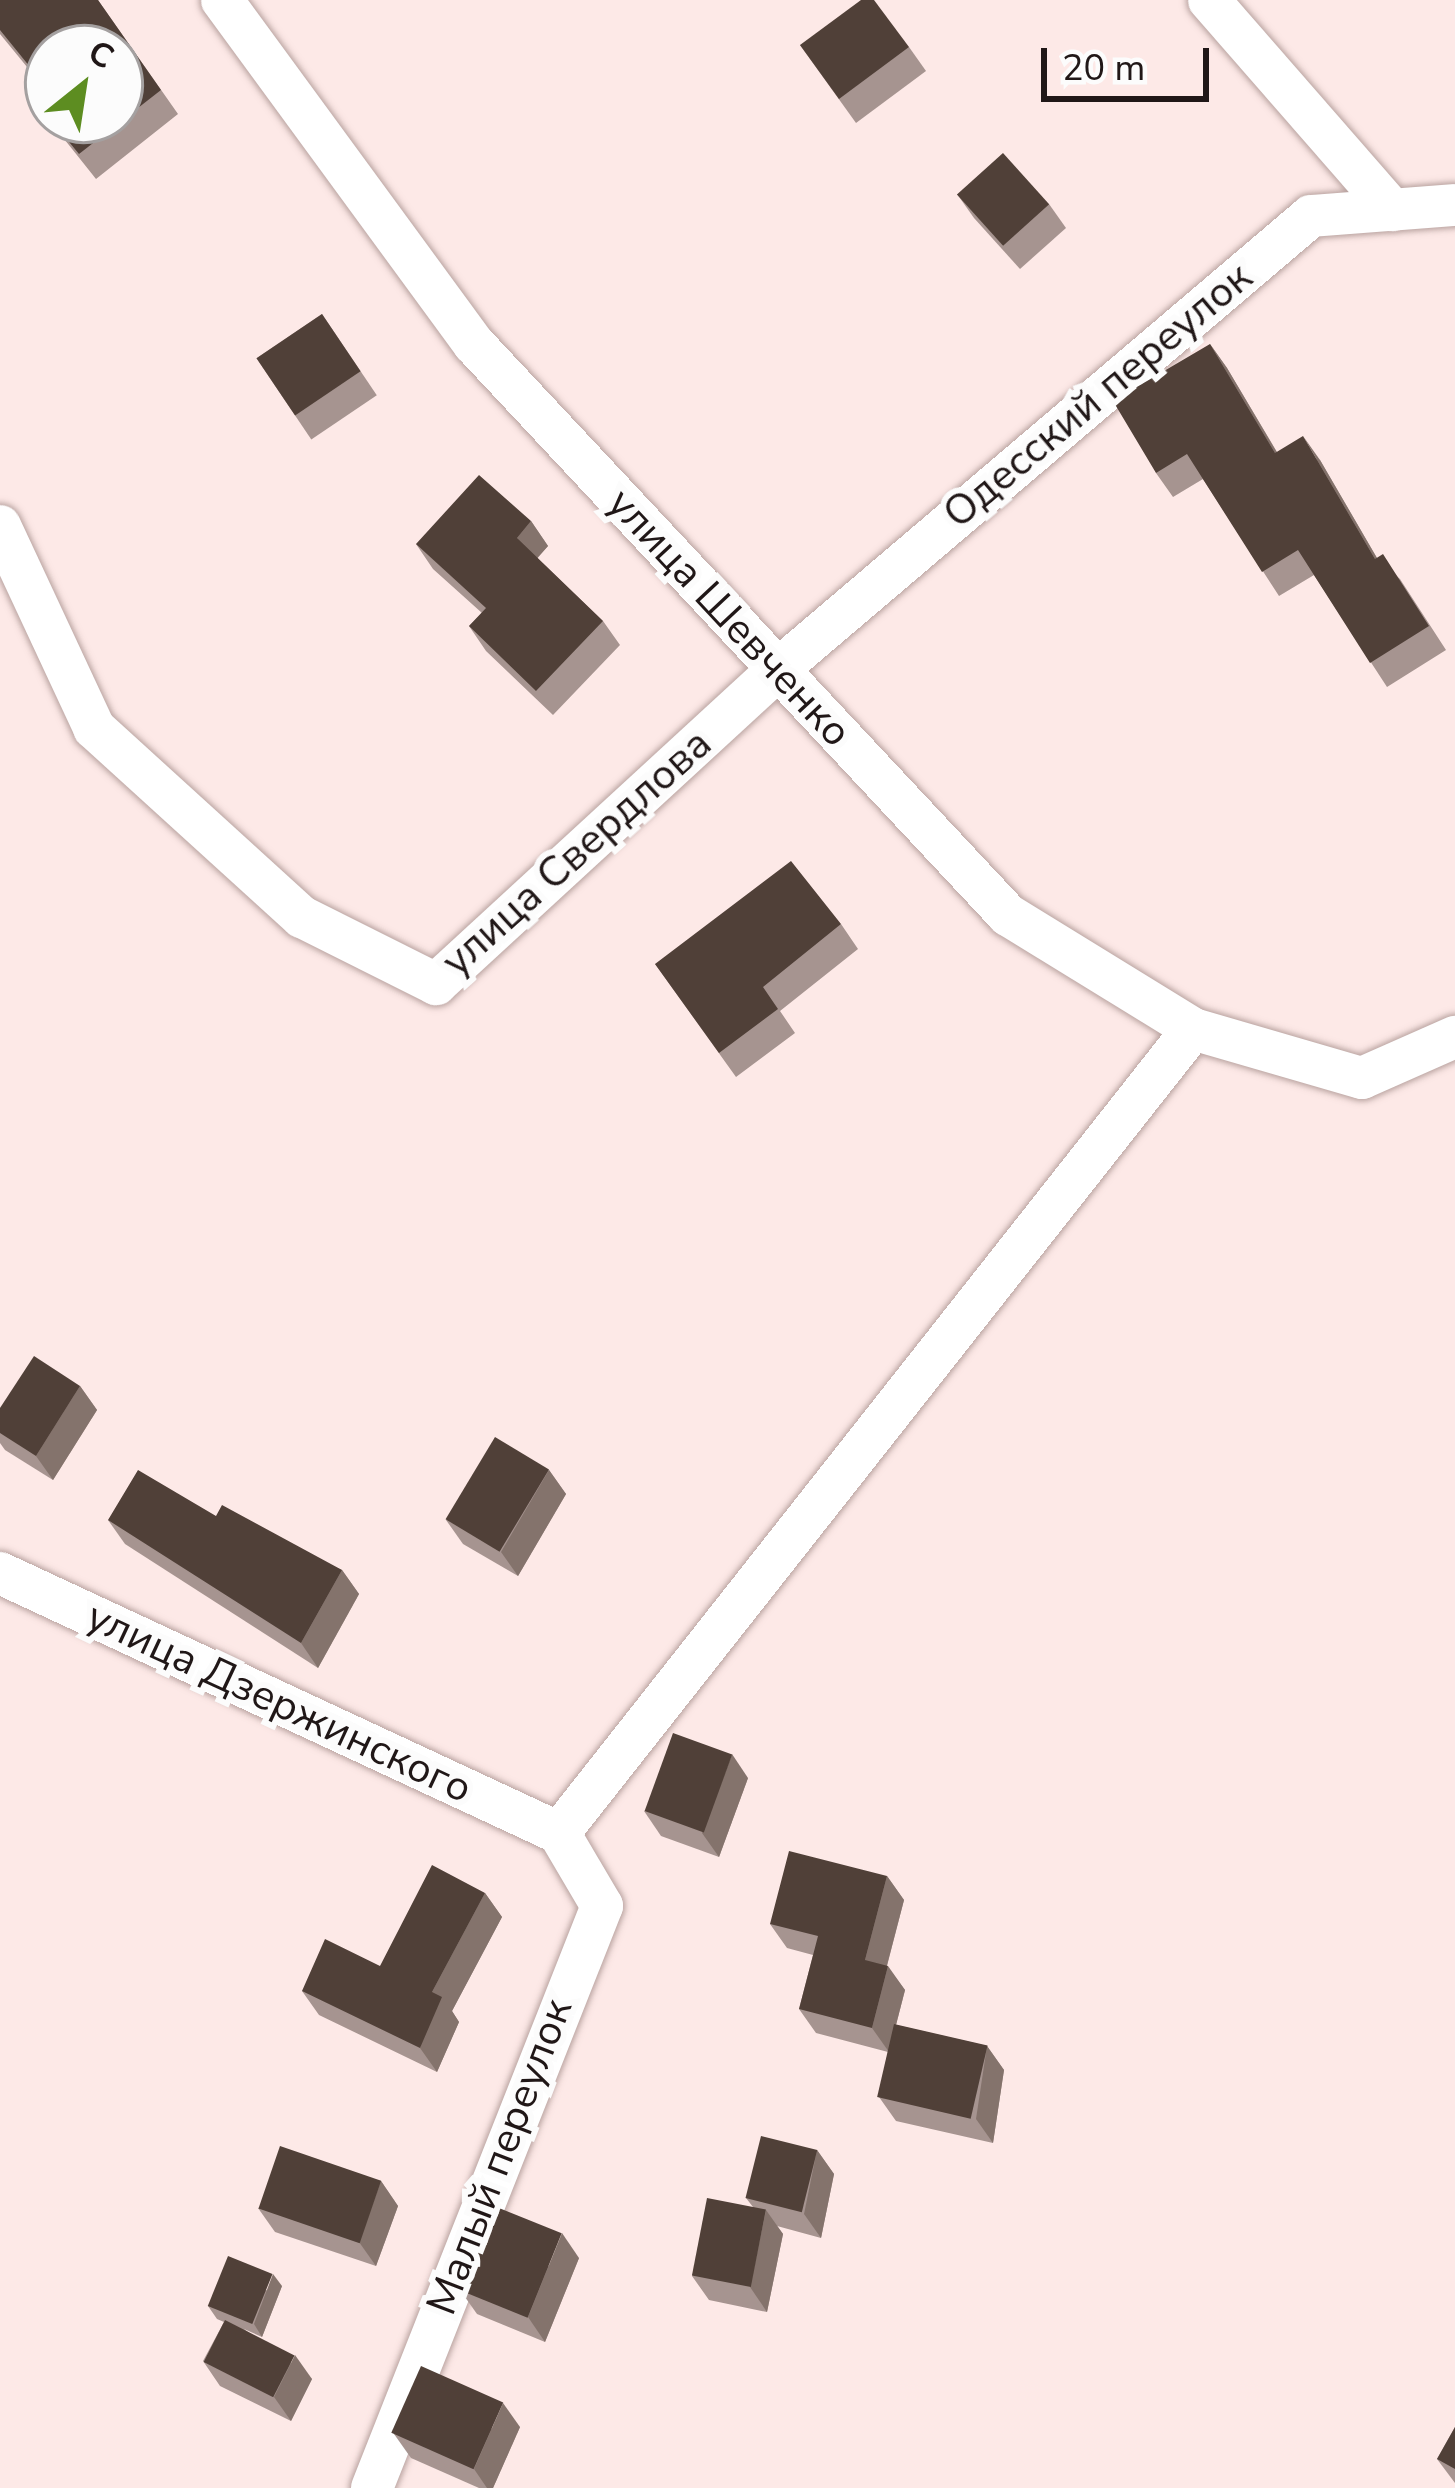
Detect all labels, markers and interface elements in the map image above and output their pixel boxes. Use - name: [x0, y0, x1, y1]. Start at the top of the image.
- north arrow: [24, 24, 144, 144]
- scale bar: [1047, 24, 1215, 98]
- text: С: [80, 30, 122, 80]
- text: 20 m: [1062, 44, 1145, 93]
- street label: Одесский переулок: [934, 252, 1262, 540]
- street label: улица Шевченко: [597, 479, 861, 757]
- street label: улица Свердлова: [432, 719, 722, 987]
- street label: улица Дзержинского: [78, 1592, 480, 1814]
- street label: Малый переулок: [417, 1992, 583, 2322]

